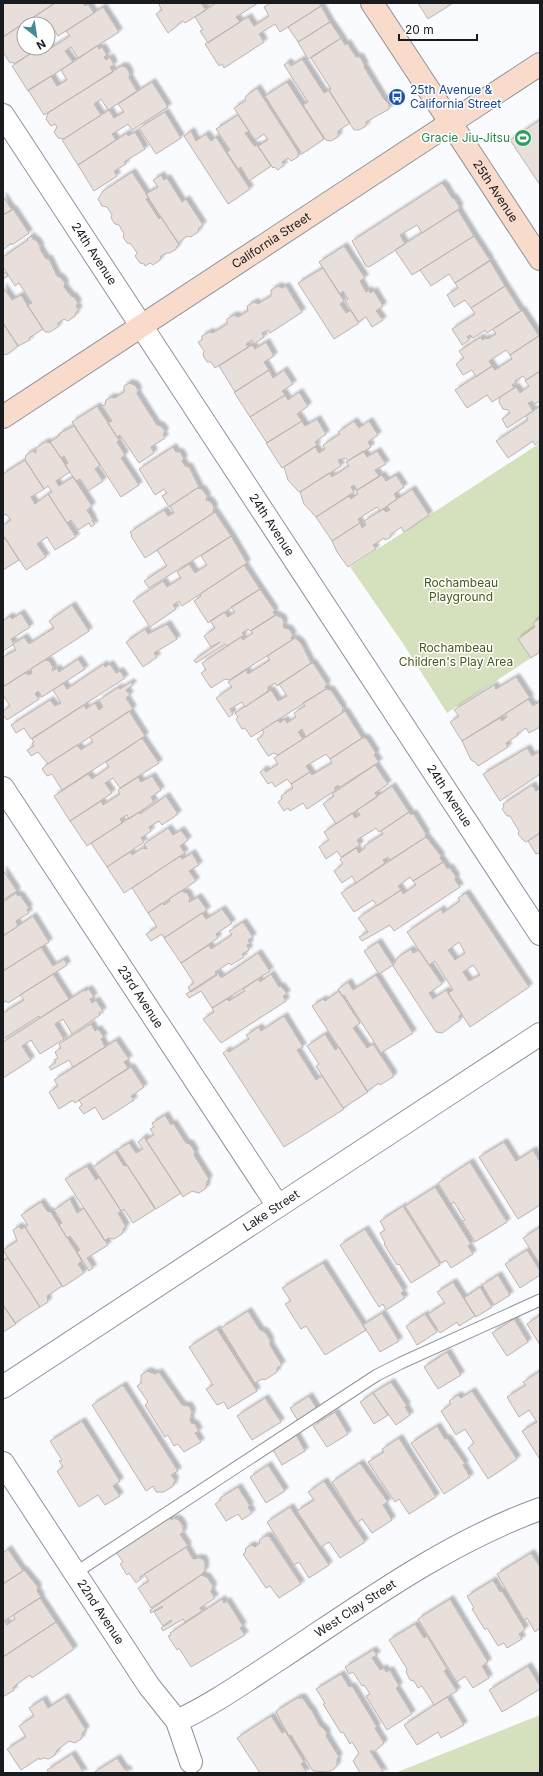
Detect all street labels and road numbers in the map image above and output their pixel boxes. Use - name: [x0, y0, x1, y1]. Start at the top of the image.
- street label: 25th Avenue: [470, 157, 522, 225]
- street label: California Street: [229, 209, 313, 272]
- street label: 24th Avenue: [69, 220, 120, 288]
- street label: 24th Avenue: [246, 490, 298, 559]
- street label: 24th Avenue: [424, 761, 476, 829]
- street label: 23rd Avenue: [115, 962, 167, 1031]
- street label: Lake Street: [240, 1186, 302, 1234]
- street label: 22nd Avenue: [74, 1576, 128, 1647]
- street label: West Clay Street: [312, 1576, 399, 1640]

